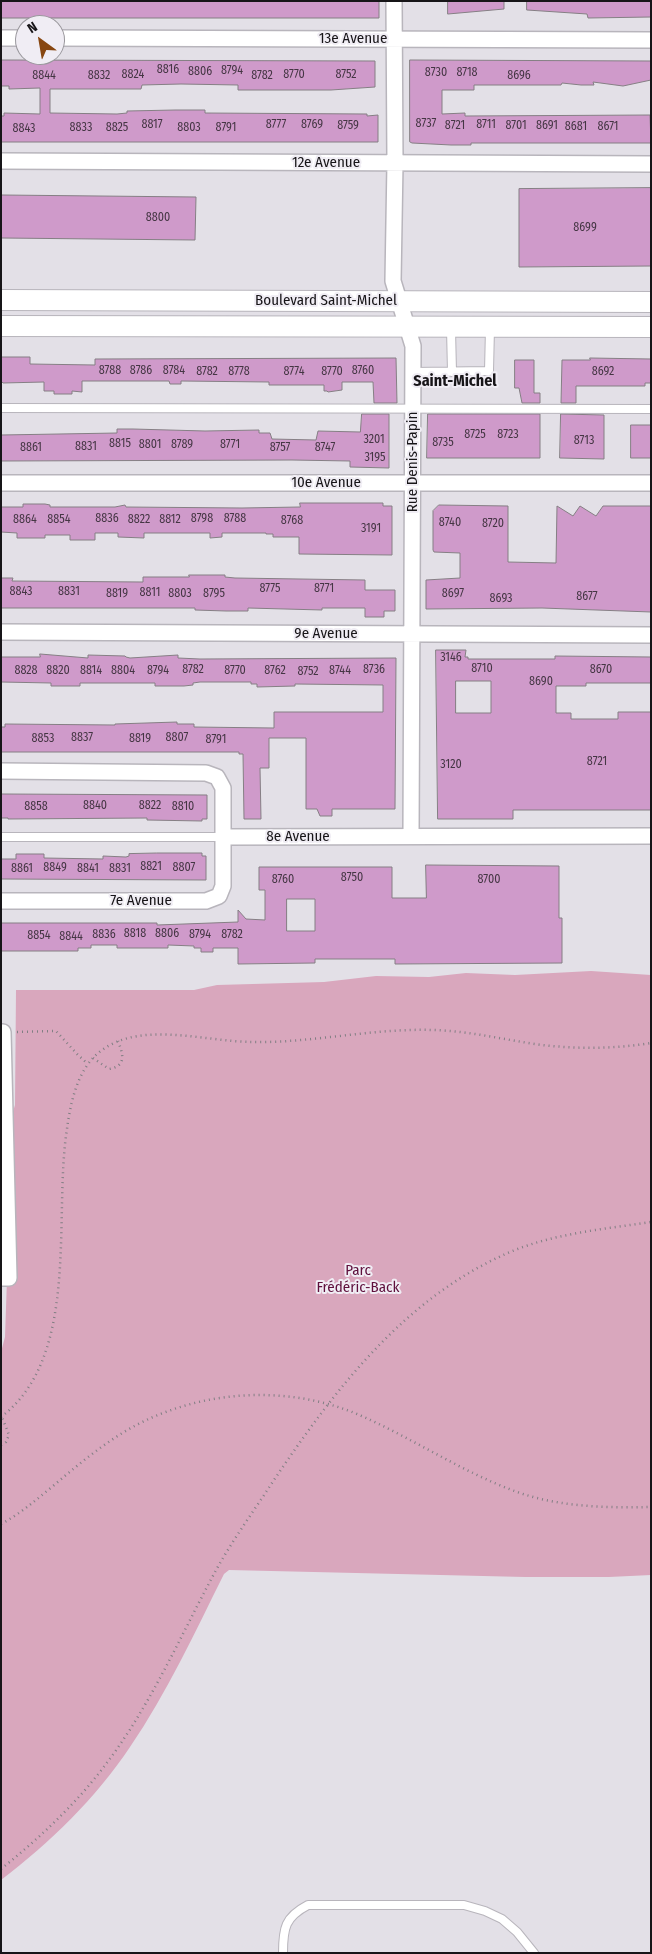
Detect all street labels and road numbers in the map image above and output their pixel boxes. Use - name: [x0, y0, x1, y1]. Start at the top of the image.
- street label: 13e Avenue: [319, 30, 387, 48]
- street label: 12e Avenue: [292, 154, 360, 172]
- street label: Boulevard Saint-Michel: [255, 292, 397, 310]
- street label: Rue Denis-Papin: [404, 412, 422, 512]
- street label: 10e Avenue: [291, 474, 361, 492]
- street label: 9e Avenue: [294, 625, 358, 643]
- street label: 8e Avenue: [266, 828, 330, 846]
- street label: 7e Avenue: [110, 892, 172, 910]

